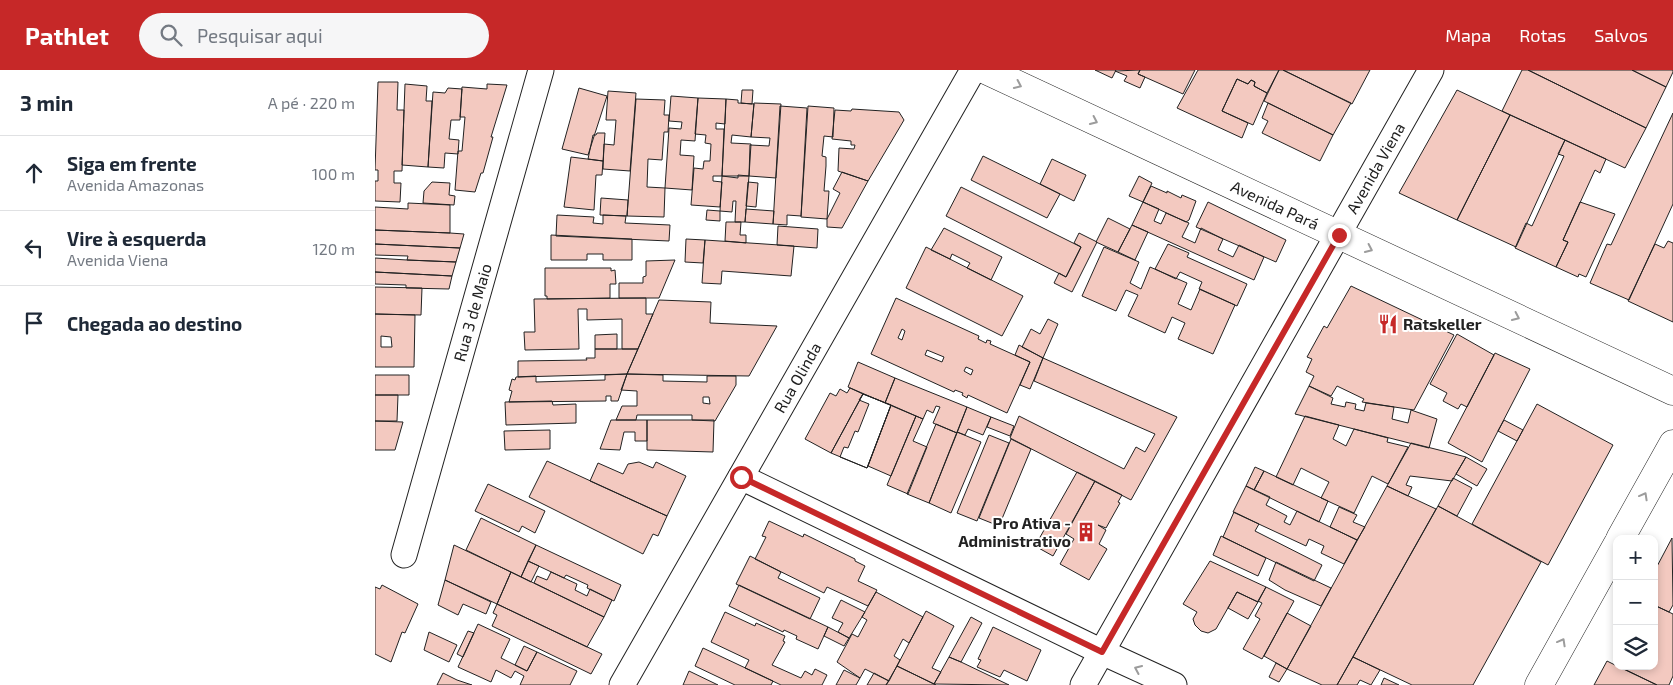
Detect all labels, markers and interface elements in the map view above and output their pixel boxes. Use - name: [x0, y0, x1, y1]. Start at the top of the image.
- search box: [139, 13, 489, 58]
- text: Pathlet: [25, 21, 109, 50]
- icon: search: [157, 21, 185, 49]
- text: Pesquisar aqui: [197, 24, 323, 47]
- text: Mapa: [1445, 24, 1491, 46]
- text: Rotas: [1519, 24, 1566, 46]
- text: Salvos: [1594, 24, 1648, 46]
- one-way arrow: [1013, 79, 1022, 89]
- text: 3 min: [20, 90, 73, 115]
- text: A pé · 220 m: [268, 93, 355, 112]
- one-way arrow: [1089, 114, 1098, 124]
- street label: Avenida Viena: [1342, 119, 1408, 217]
- text: Siga em frente: [67, 152, 197, 175]
- icon: ahead: [20, 159, 48, 187]
- text: 100 m: [312, 164, 355, 183]
- text: Avenida Amazonas: [67, 175, 204, 194]
- street label: Avenida Pará: [1228, 176, 1322, 233]
- route end: [1328, 224, 1351, 247]
- text: Vire à esquerda: [67, 227, 206, 250]
- icon: left: [20, 234, 48, 262]
- text: 120 m: [312, 239, 355, 258]
- one-way arrow: [1363, 242, 1372, 252]
- text: Avenida Viena: [67, 250, 168, 269]
- street label: Rua 3 de Maio: [449, 261, 495, 364]
- icon: arrive: [20, 309, 48, 337]
- one-way arrow: [1511, 311, 1520, 322]
- text: Chegada ao destino: [67, 312, 242, 335]
- restaurant icon: Ratskeller: [1377, 313, 1399, 335]
- place label: Ratskeller: [1403, 314, 1482, 333]
- street label: Rua Olinda: [769, 339, 825, 416]
- route start: [730, 466, 753, 489]
- one-way arrow: [1637, 493, 1647, 502]
- place label: Pro Ativa - Administrativo: [958, 513, 1071, 550]
- building icon: Pro Ativa - Administrativo: [1075, 521, 1097, 543]
- map controls: [1613, 535, 1658, 670]
- button: +: [1613, 535, 1658, 580]
- button: −: [1613, 580, 1658, 625]
- button: layers: [1613, 625, 1658, 670]
- one-way arrow: [1556, 639, 1566, 648]
- one-way arrow: [1134, 664, 1143, 675]

